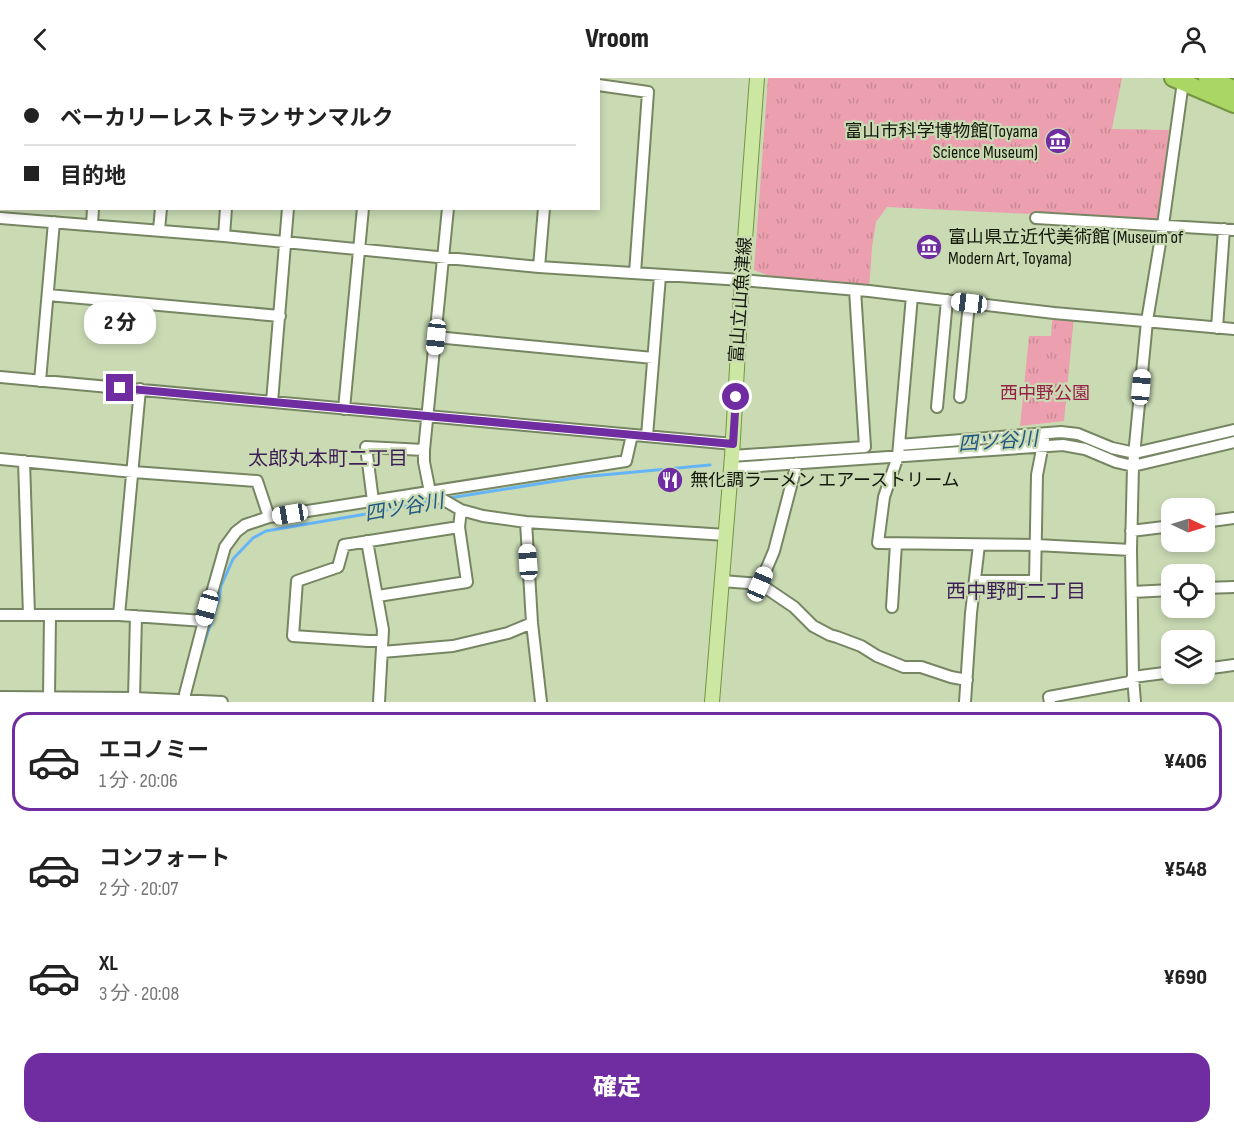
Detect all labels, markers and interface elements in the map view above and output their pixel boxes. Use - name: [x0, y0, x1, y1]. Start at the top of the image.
- icon: back: [24, 23, 57, 56]
- text: Vroom: [585, 23, 649, 55]
- icon: person: [1177, 23, 1210, 56]
- text: ベーカリーレストラン サンマルク: [60, 105, 393, 132]
- place label: 富山市科学博物館(Toyama Science Museum): [845, 121, 1038, 163]
- museum icon: 富山市科学博物館(Toyama Science Museum): [1043, 126, 1073, 156]
- text: 目的地: [60, 163, 126, 190]
- place label: 富山県立近代美術館 (Museum of Modern Art, Toyama): [948, 227, 1184, 269]
- museum icon: 富山県立近代美術館 (Museum of Modern Art, Toyama): [914, 232, 944, 262]
- street label: 富山立山魚津線: [726, 236, 756, 364]
- car: [950, 292, 988, 314]
- callout: 2 分: [84, 301, 156, 343]
- text: 2 分: [104, 311, 136, 335]
- car: [425, 318, 447, 356]
- car: [1130, 368, 1152, 406]
- route end: [106, 374, 133, 401]
- route start: [722, 383, 749, 410]
- park label: 西中野公園: [1000, 383, 1090, 404]
- water label: 四ツ谷川: [957, 427, 1041, 457]
- district label: 太郎丸本町二丁目: [248, 447, 408, 471]
- restaurant icon: 無化調ラーメン エアーストリーム: [655, 465, 685, 495]
- place label: 無化調ラーメン エアーストリーム: [690, 470, 960, 491]
- water label: 四ツ谷川: [363, 489, 447, 527]
- north arrow: [1161, 498, 1215, 552]
- map controls: [1161, 498, 1215, 684]
- car: [271, 502, 309, 526]
- car: [518, 543, 538, 581]
- car: [745, 564, 775, 604]
- button: locate: [1161, 564, 1215, 618]
- district label: 西中野町二丁目: [946, 580, 1086, 604]
- car: [194, 588, 220, 628]
- button: layers: [1161, 630, 1215, 684]
- icon: car: [27, 735, 81, 789]
- text: エコノミー: [99, 737, 209, 764]
- text: ¥406: [1164, 748, 1207, 775]
- text: 1 分 · 20:06: [99, 769, 178, 793]
- icon: car: [27, 843, 81, 897]
- text: コンフォート: [99, 845, 230, 872]
- text: ¥548: [1164, 856, 1207, 883]
- text: 2 分 · 20:07: [99, 877, 178, 901]
- text: XL: [99, 950, 118, 977]
- icon: car: [27, 951, 81, 1005]
- text: ¥690: [1163, 964, 1207, 991]
- text: 3 分 · 20:08: [99, 982, 179, 1006]
- button: 確定: [24, 1053, 1210, 1122]

